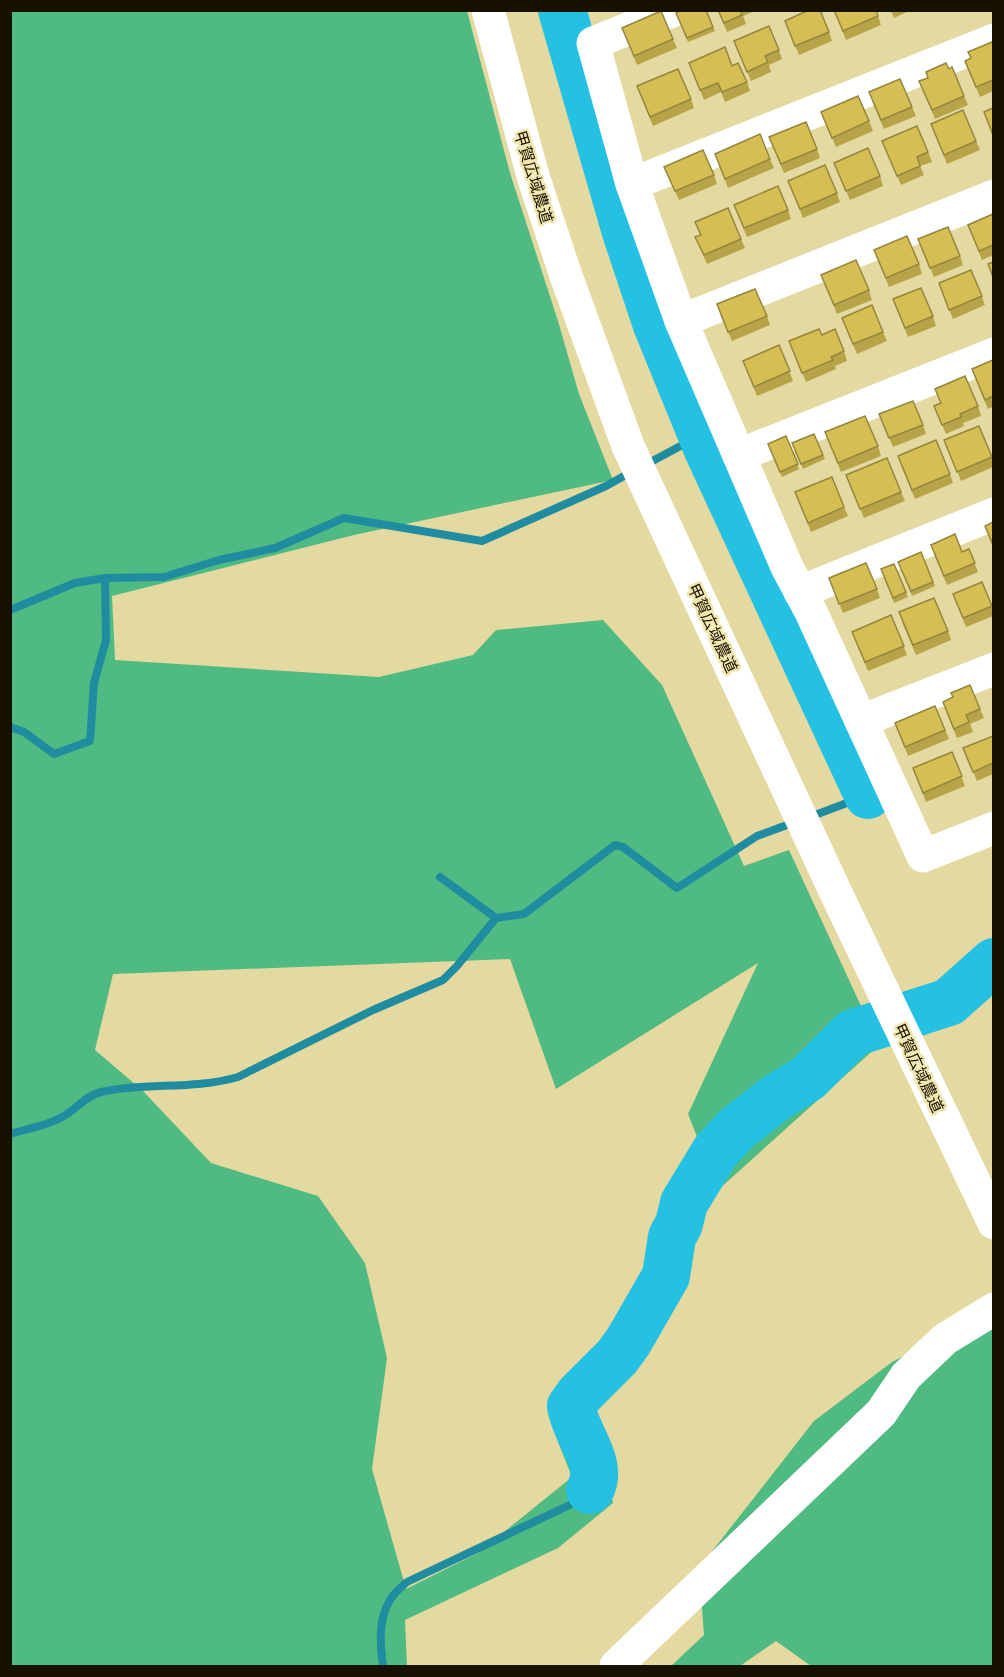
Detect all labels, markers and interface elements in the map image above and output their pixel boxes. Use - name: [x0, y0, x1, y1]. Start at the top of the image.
- street label: 甲賀広域農道: [510, 128, 557, 226]
- street label: 甲賀広域農道: [684, 581, 741, 676]
- street label: 甲賀広域農道: [890, 1021, 947, 1116]

